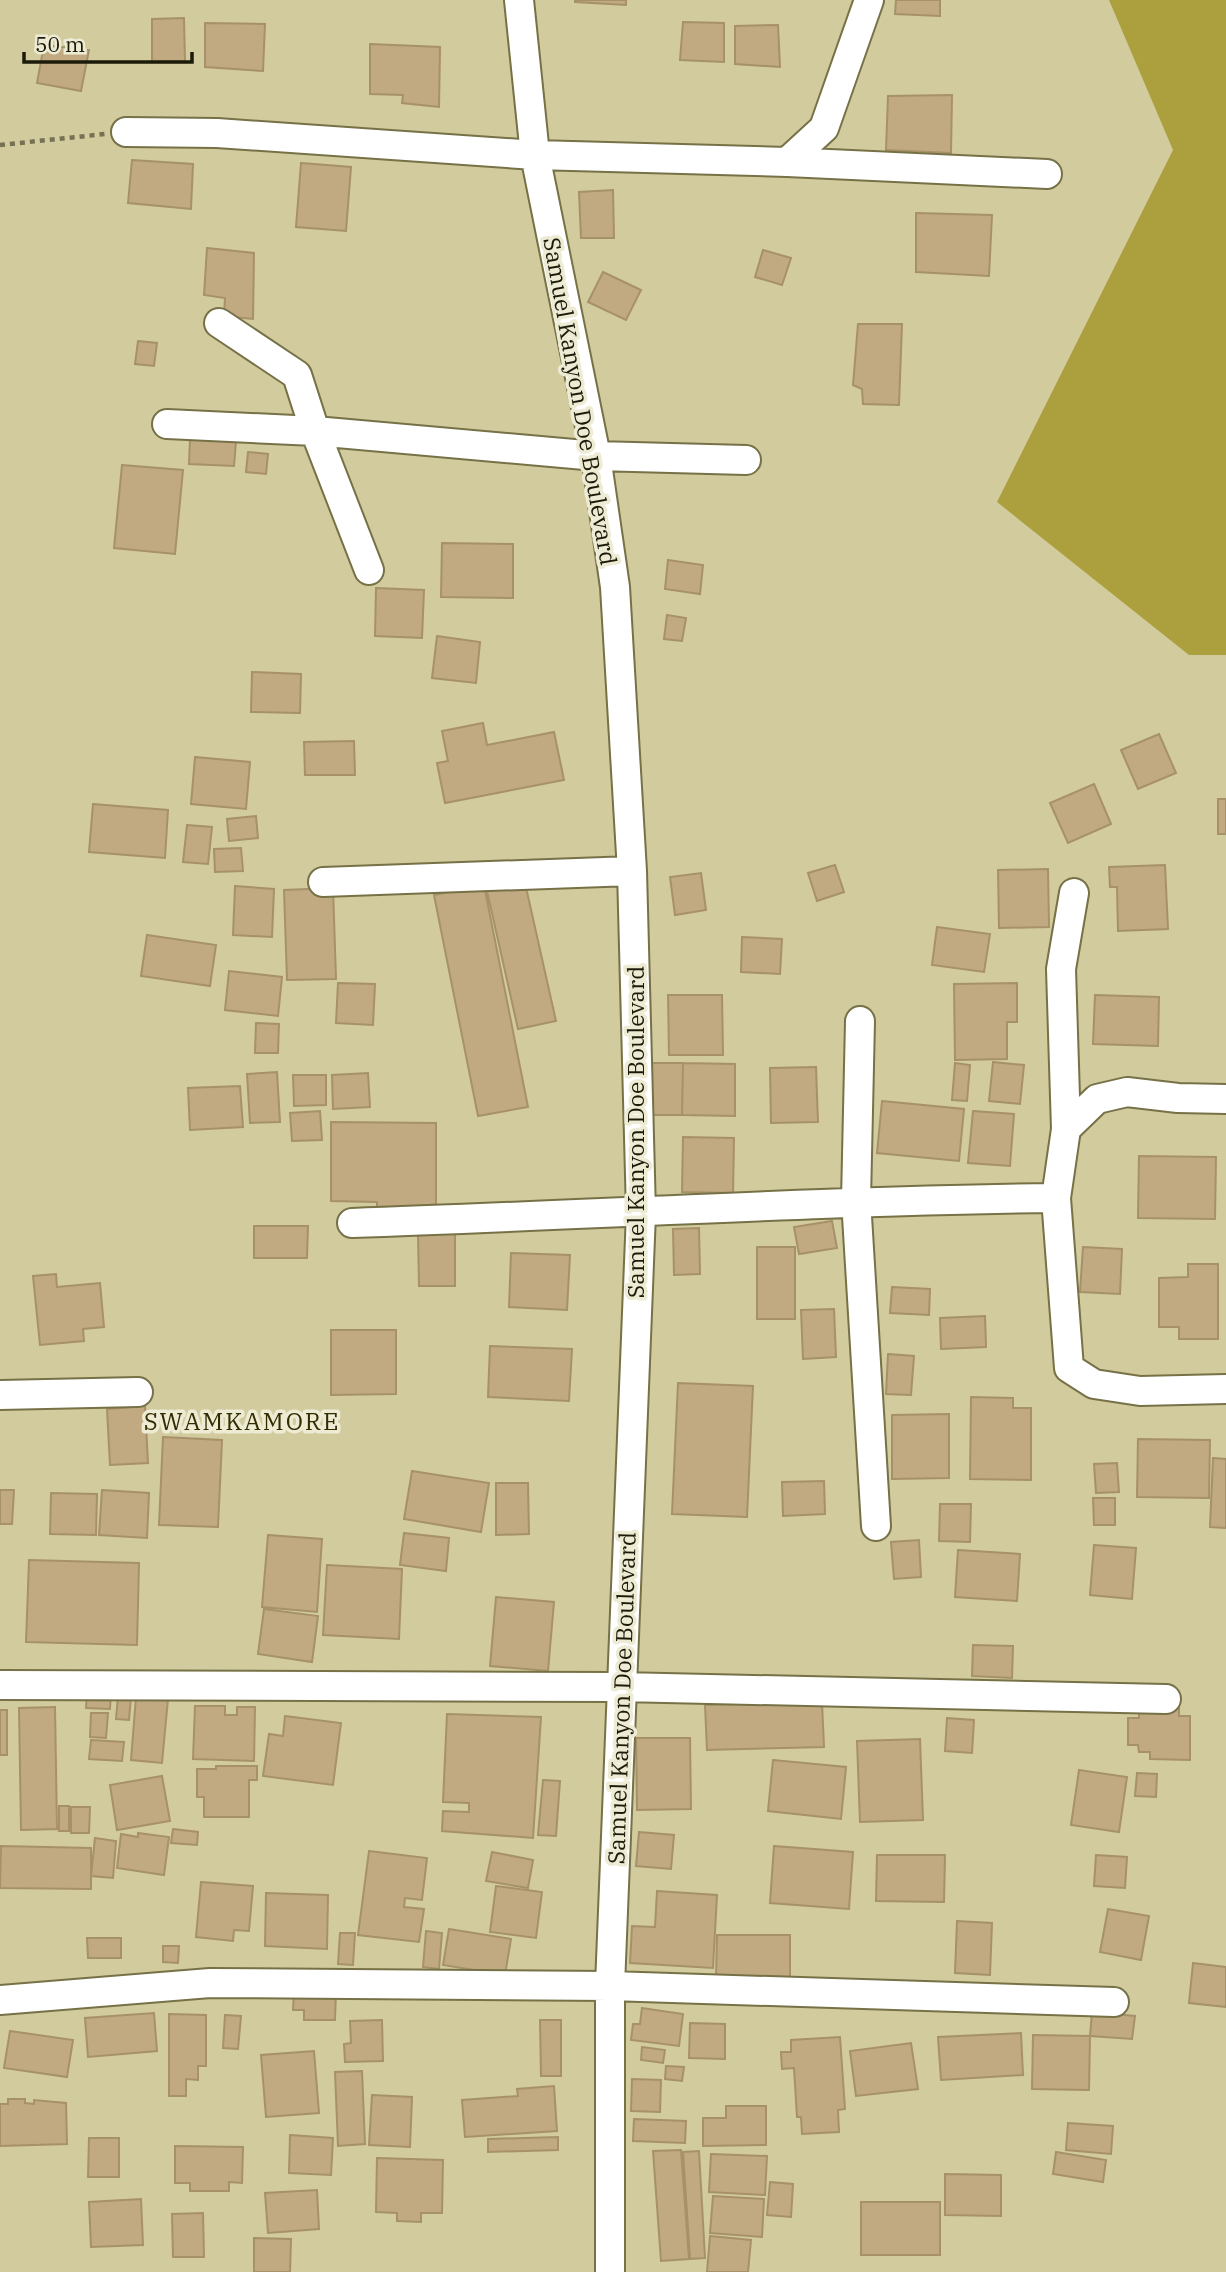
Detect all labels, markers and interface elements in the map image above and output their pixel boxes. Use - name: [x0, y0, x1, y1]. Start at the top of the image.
- scale bar: [24, 21, 192, 65]
- text: 50 m: [35, 30, 85, 58]
- street label: Samuel Kanyon Doe Boulevard: [537, 235, 625, 567]
- street label: Samuel Kanyon Doe Boulevard: [620, 966, 650, 1298]
- district label: SWAMKAMORE: [144, 1405, 340, 1437]
- street label: Samuel Kanyon Doe Boulevard: [600, 1531, 642, 1865]

